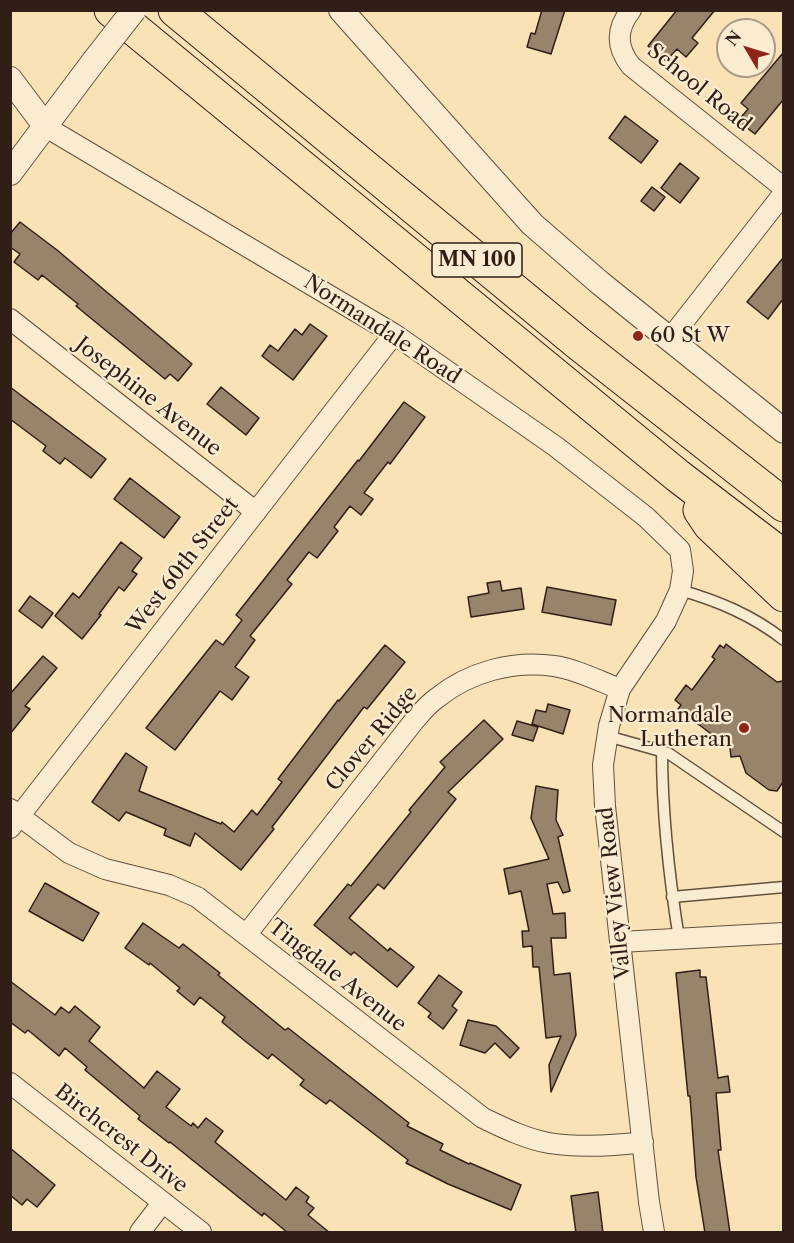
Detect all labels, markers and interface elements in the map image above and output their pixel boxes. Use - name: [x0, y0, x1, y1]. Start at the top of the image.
- north arrow: [716, 18, 776, 78]
- text: N: [721, 27, 746, 50]
- street label: School Road: [642, 38, 756, 138]
- road number: MN 100: [432, 243, 522, 277]
- street label: Normandale Road: [299, 270, 465, 390]
- place label: 60 St W: [650, 323, 730, 349]
- marker: 60 St W: [631, 329, 645, 343]
- street label: Josephine Avenue: [70, 332, 226, 462]
- street label: West 60th Street: [122, 493, 244, 639]
- street label: Clover Ridge: [321, 682, 423, 796]
- place label: Normandale Lutheran: [608, 703, 732, 753]
- marker: Normandale Lutheran: [737, 721, 751, 735]
- street label: Valley View Road: [593, 806, 637, 980]
- street label: Tingdale Avenue: [263, 914, 411, 1038]
- street label: Birchcrest Drive: [50, 1079, 192, 1199]

